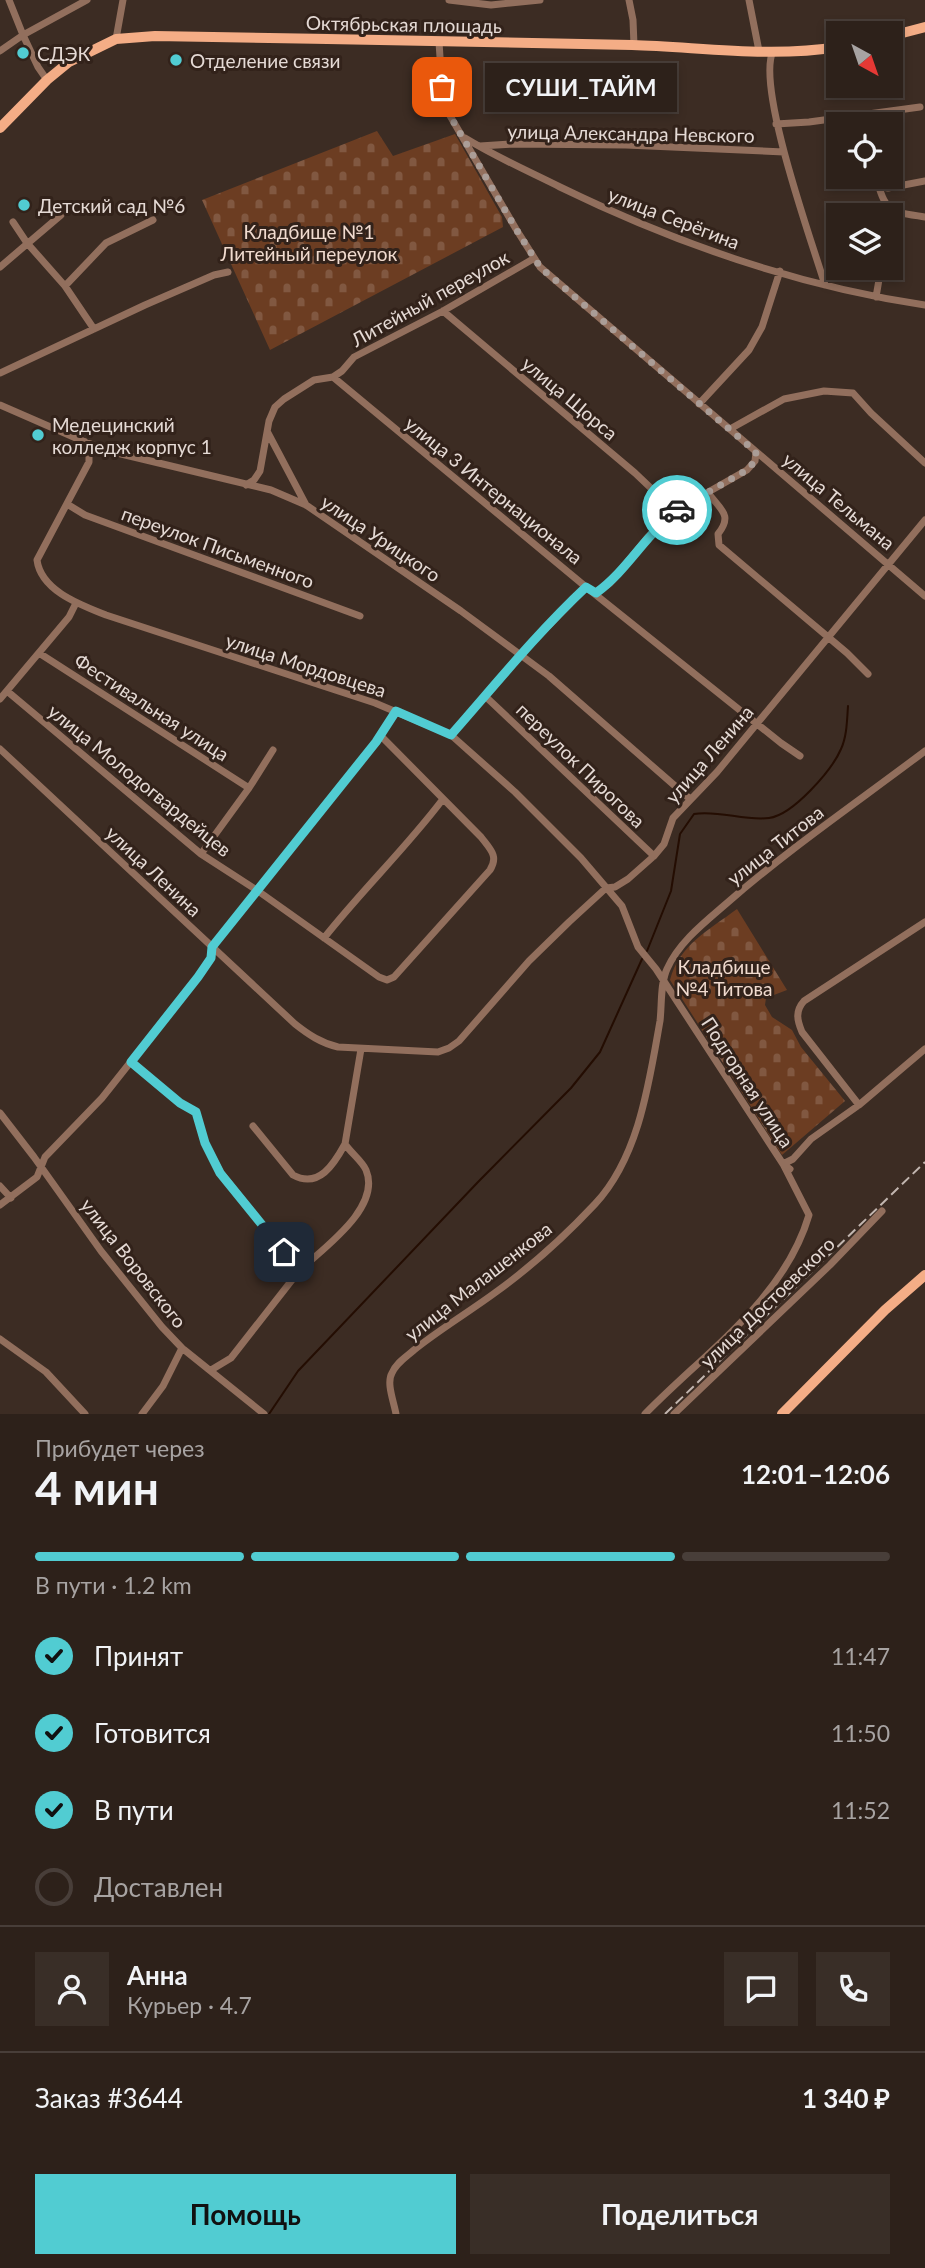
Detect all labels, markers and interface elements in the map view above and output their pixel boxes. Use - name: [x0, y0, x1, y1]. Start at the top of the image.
- street label: Октябрьская площадь: [306, 11, 502, 37]
- north arrow: [826, 21, 903, 98]
- map controls: [826, 21, 903, 280]
- place label: СДЭК: [37, 42, 90, 65]
- marker: СДЭК: [15, 45, 31, 61]
- place label: Отделение связи: [190, 49, 340, 72]
- marker: Отделение связи: [168, 52, 184, 68]
- pin: [412, 57, 472, 117]
- callout: СУШИ_ТАЙМ: [484, 62, 676, 112]
- icon: bag: [423, 68, 461, 106]
- text: СУШИ_ТАЙМ: [505, 73, 657, 101]
- button: locate: [826, 112, 903, 189]
- street label: улица Александра Невского: [507, 119, 755, 147]
- street label: улица Серёгина: [605, 182, 743, 254]
- place label: Детский сад №6: [38, 194, 185, 217]
- marker: Детский сад №6: [16, 197, 32, 213]
- button: layers: [826, 203, 903, 280]
- park label: Кладбище №1 Литейный переулок: [220, 220, 398, 265]
- street label: Литейный переулок: [346, 245, 513, 351]
- street label: улица Щорса: [518, 351, 622, 445]
- street label: улица 3 Интернационала: [401, 411, 587, 569]
- place label: Медецинский колледж корпус 1: [52, 413, 212, 458]
- marker: Медецинский колледж корпус 1: [30, 427, 46, 443]
- street label: улица Тельмана: [778, 448, 900, 554]
- courier: [642, 475, 712, 545]
- street label: улица Урицкого: [317, 490, 445, 586]
- icon: car: [658, 491, 696, 529]
- street label: переулок Письменного: [119, 501, 317, 593]
- street label: улица Мордовцева: [223, 628, 389, 702]
- street label: Фестивальная улица: [70, 648, 234, 766]
- street label: переулок Пирогова: [512, 698, 650, 832]
- street label: улица Молодогвардейцев: [44, 699, 236, 861]
- street label: улица Ленина: [660, 700, 758, 808]
- street label: улица Титова: [722, 800, 828, 890]
- street label: улица Ленина: [102, 821, 206, 921]
- park label: Кладбище №4 Титова: [676, 955, 772, 1000]
- street label: Подгорная улица: [697, 1012, 799, 1152]
- street label: улица Воровского: [76, 1194, 192, 1332]
- street label: улица Малашенкова: [400, 1217, 556, 1345]
- pin: [254, 1222, 314, 1282]
- street label: улица Достоевского: [695, 1232, 839, 1372]
- icon: home: [265, 1233, 303, 1271]
- text: Прибудет через: [35, 1434, 205, 1462]
- text: 12:01–12:06: [741, 1458, 890, 1490]
- text: 4 мин: [35, 1460, 159, 1515]
- text: В пути · 1.2 km: [35, 1571, 192, 1599]
- icon: check: [35, 1637, 73, 1675]
- text: Принят: [94, 1640, 183, 1672]
- text: 11:47: [831, 1642, 890, 1670]
- icon: check: [35, 1714, 73, 1752]
- text: Готовится: [94, 1717, 211, 1749]
- text: 11:50: [831, 1719, 890, 1747]
- icon: check: [35, 1791, 73, 1829]
- text: В пути: [94, 1794, 174, 1826]
- text: 11:52: [831, 1796, 890, 1824]
- text: Доставлен: [94, 1871, 223, 1903]
- button: person: [35, 1952, 109, 2026]
- button: chat: [724, 1952, 798, 2026]
- button: phone: [816, 1952, 890, 2026]
- text: Анна: [127, 1959, 188, 1991]
- text: Курьер · 4.7: [127, 1991, 252, 2019]
- text: Заказ #3644: [35, 2082, 183, 2114]
- text: 1 340 ₽: [802, 2082, 890, 2114]
- button: Помощь: [35, 2174, 456, 2254]
- button: Поделиться: [470, 2174, 890, 2254]

